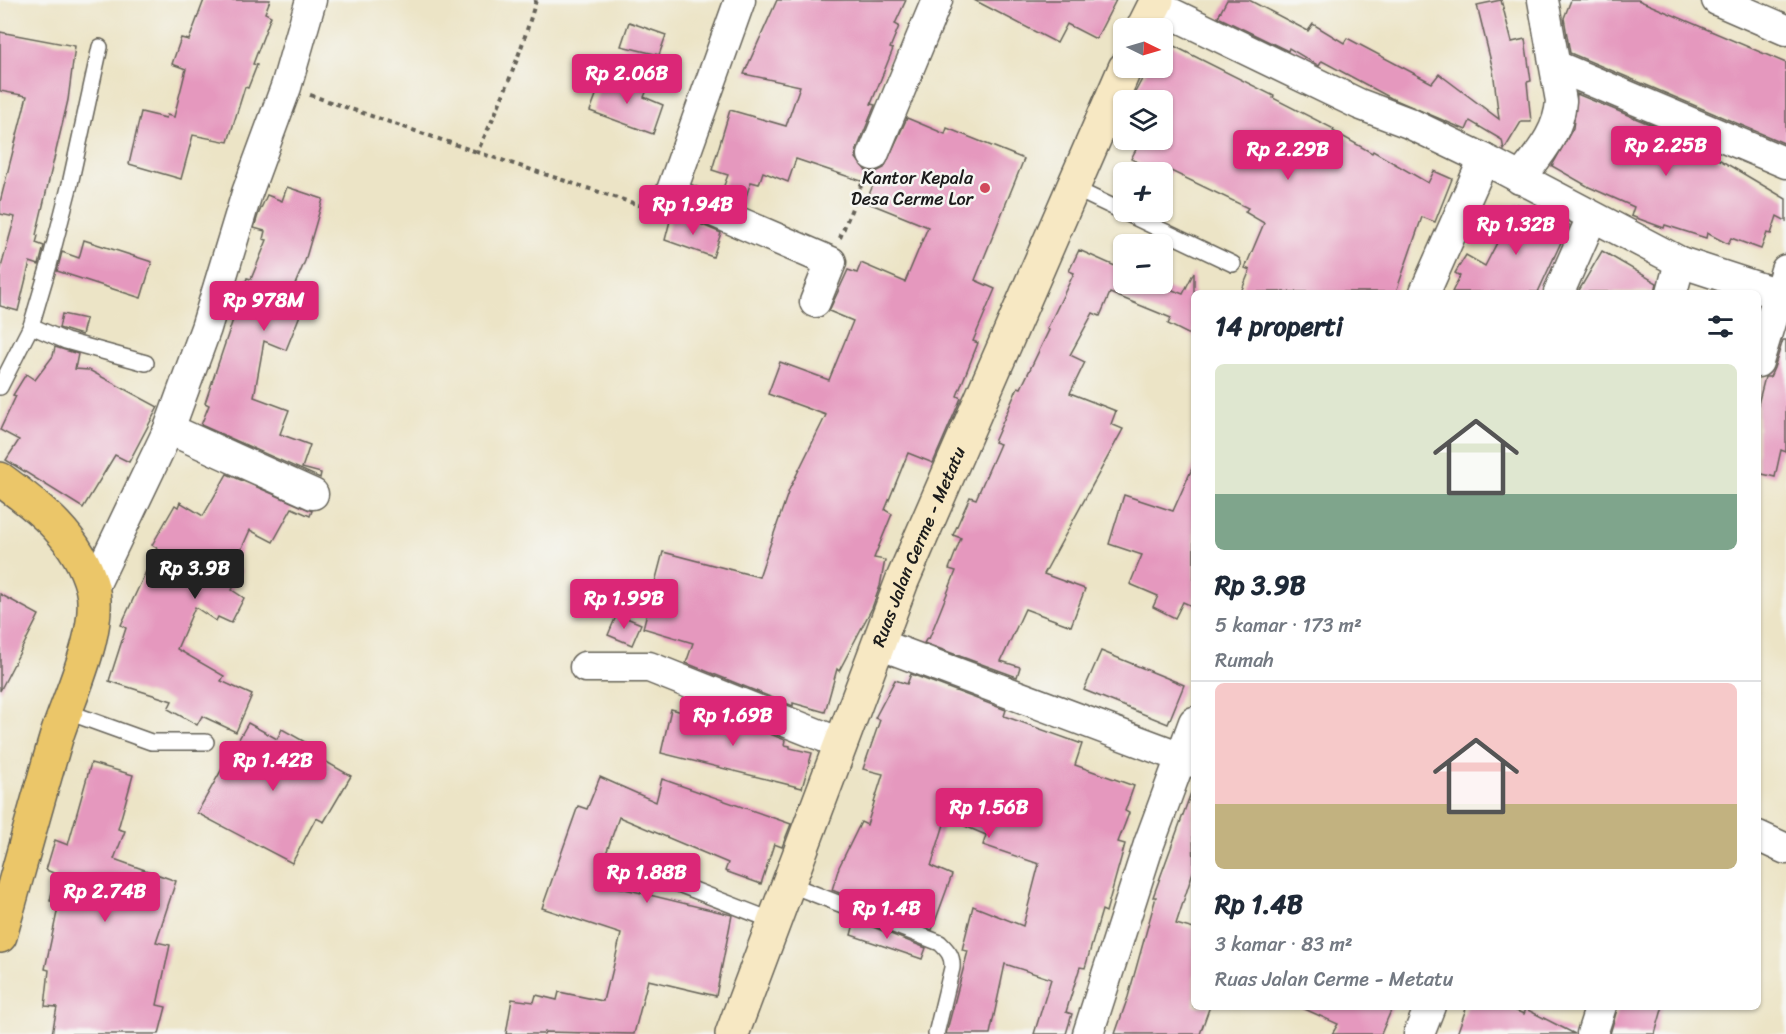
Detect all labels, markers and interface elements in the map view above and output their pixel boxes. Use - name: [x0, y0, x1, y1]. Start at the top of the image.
- north arrow: [1113, 18, 1173, 78]
- map controls: [1113, 18, 1173, 294]
- pin: Rp 2.06B: [565, 54, 689, 105]
- text: Rp 2.06B: [586, 56, 668, 91]
- button: layers: [1113, 90, 1173, 150]
- pin: Rp 2.25B: [1604, 126, 1728, 177]
- text: Rp 2.25B: [1625, 128, 1707, 163]
- pin: Rp 2.29B: [1226, 130, 1350, 181]
- text: Rp 2.29B: [1247, 132, 1329, 167]
- place label: Kantor Kepala Desa Cerme Lor: [851, 162, 975, 215]
- button: +: [1113, 162, 1173, 222]
- marker: Kantor Kepala Desa Cerme Lor: [978, 181, 992, 195]
- pin: Rp 1.94B: [631, 185, 755, 236]
- text: Rp 1.94B: [653, 187, 733, 222]
- pin: Rp 1.32B: [1454, 205, 1578, 256]
- text: Rp 1.32B: [1477, 207, 1555, 242]
- button: −: [1113, 234, 1173, 294]
- pin: Rp 978M: [209, 281, 319, 332]
- text: Rp 978M: [224, 283, 304, 318]
- text: 14 properti: [1215, 303, 1343, 349]
- icon: filters: [1704, 310, 1737, 343]
- icon: home: [1422, 403, 1530, 511]
- street label: Ruas Jalan Cerme - Metatu: [863, 441, 975, 651]
- pin: Rp 3.9B: [140, 549, 250, 600]
- text: Rp 3.9B: [160, 551, 230, 586]
- text: Rp 3.9B: [1215, 562, 1306, 608]
- pin: Rp 1.99B: [562, 579, 686, 630]
- text: Rp 1.99B: [584, 581, 664, 616]
- text: 5 kamar · 173 m²: [1215, 608, 1362, 643]
- text: Rumah: [1215, 643, 1274, 678]
- pin: Rp 1.69B: [671, 696, 795, 747]
- text: Rp 1.69B: [694, 698, 772, 733]
- icon: home: [1422, 722, 1530, 830]
- pin: Rp 1.42B: [211, 741, 335, 792]
- text: Rp 1.42B: [233, 743, 313, 778]
- pin: Rp 1.56B: [927, 788, 1051, 839]
- text: Rp 1.56B: [950, 790, 1028, 825]
- pin: Rp 1.88B: [585, 853, 709, 904]
- text: Rp 1.88B: [607, 855, 687, 890]
- pin: Rp 2.74B: [43, 872, 167, 923]
- text: Rp 2.74B: [64, 874, 146, 909]
- text: Rp 1.4B: [1215, 881, 1303, 927]
- pin: Rp 1.4B: [832, 889, 942, 940]
- text: Rp 1.4B: [853, 891, 921, 926]
- text: 3 kamar · 83 m²: [1215, 927, 1353, 962]
- text: Ruas Jalan Cerme - Metatu: [1215, 962, 1453, 997]

